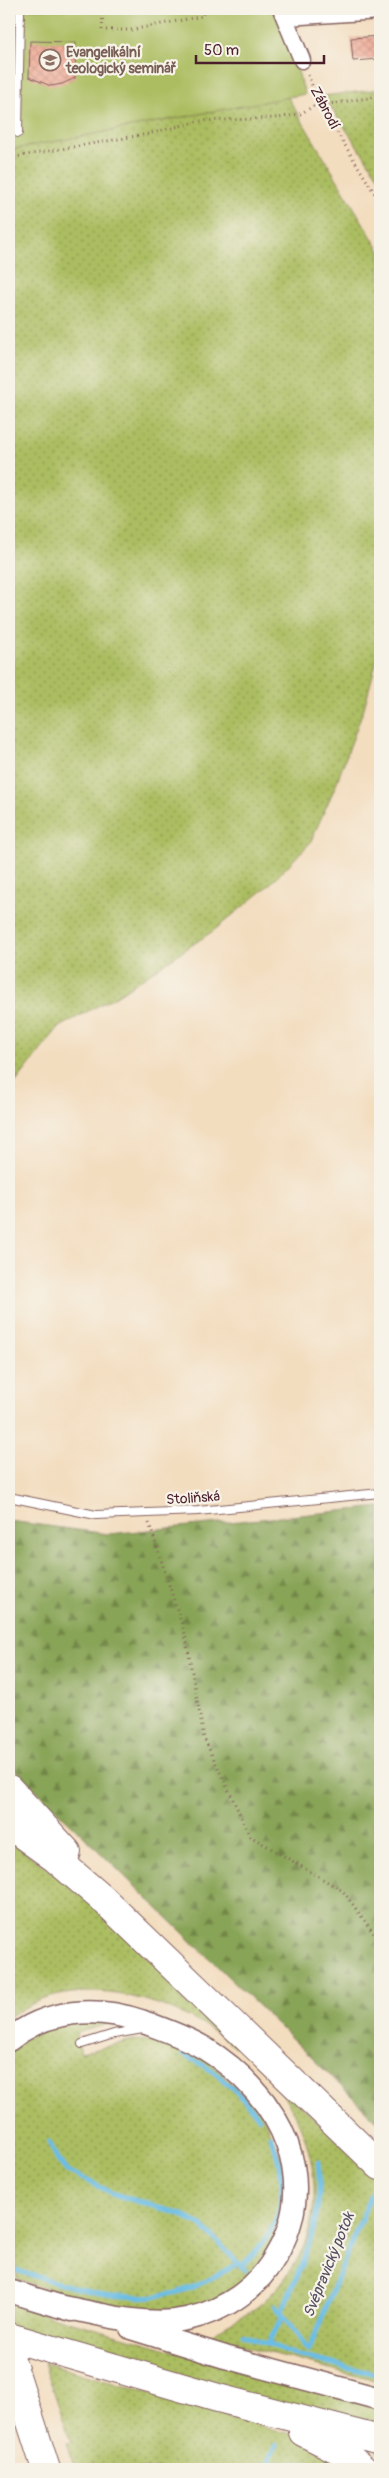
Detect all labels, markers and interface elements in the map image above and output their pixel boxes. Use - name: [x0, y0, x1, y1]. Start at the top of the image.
- scale bar: [196, 32, 324, 64]
- text: 50 m: [204, 41, 239, 60]
- place label: Evangelikální teologický seminář: [65, 44, 177, 77]
- school or university icon: Evangelikální teologický seminář: [38, 48, 62, 72]
- street label: Zábrodí: [307, 84, 343, 132]
- street label: Stoliňská: [166, 1488, 220, 1508]
- water label: Svépravický potok: [299, 2208, 359, 2320]

